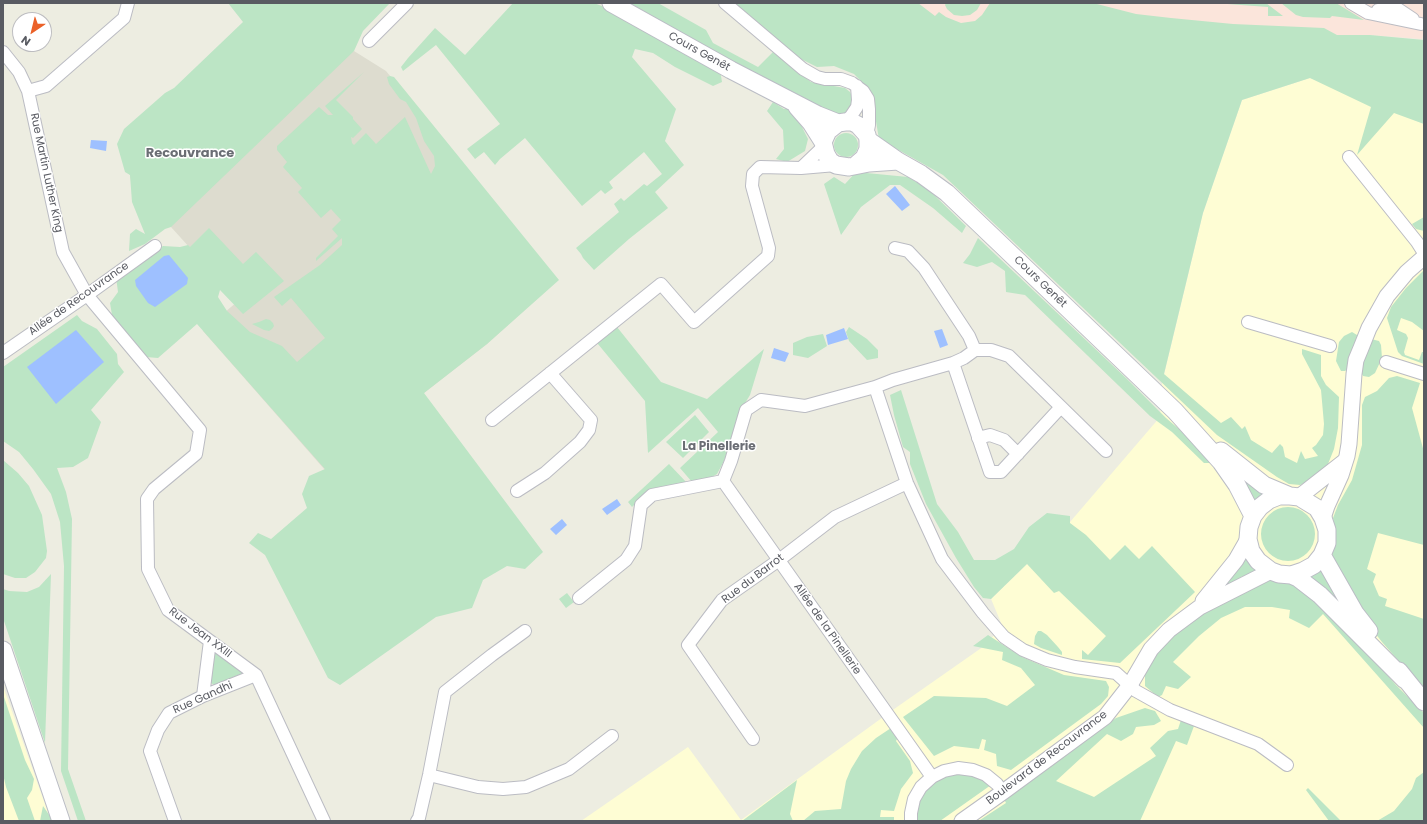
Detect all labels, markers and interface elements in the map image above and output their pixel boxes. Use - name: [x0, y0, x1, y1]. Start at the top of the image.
- north arrow: [12, 12, 52, 52]
- street label: Cours Genêt: [666, 30, 732, 74]
- text: N: [18, 32, 34, 50]
- street label: Rue Martin Luther King: [27, 112, 65, 234]
- district label: Recouvrance: [146, 146, 234, 162]
- street label: Cours Genêt: [1011, 253, 1069, 311]
- street label: Allée de Recouvrance: [26, 259, 132, 339]
- district label: La Pinellerie: [682, 440, 756, 454]
- street label: Rue du Barrot: [719, 551, 787, 607]
- street label: Allée de la Pinellerie: [790, 581, 864, 677]
- street label: Rue Jean XXIII: [166, 605, 234, 661]
- street label: Rue Gandhi: [171, 679, 235, 717]
- street label: Boulevard de Recouvrance: [984, 708, 1110, 808]

